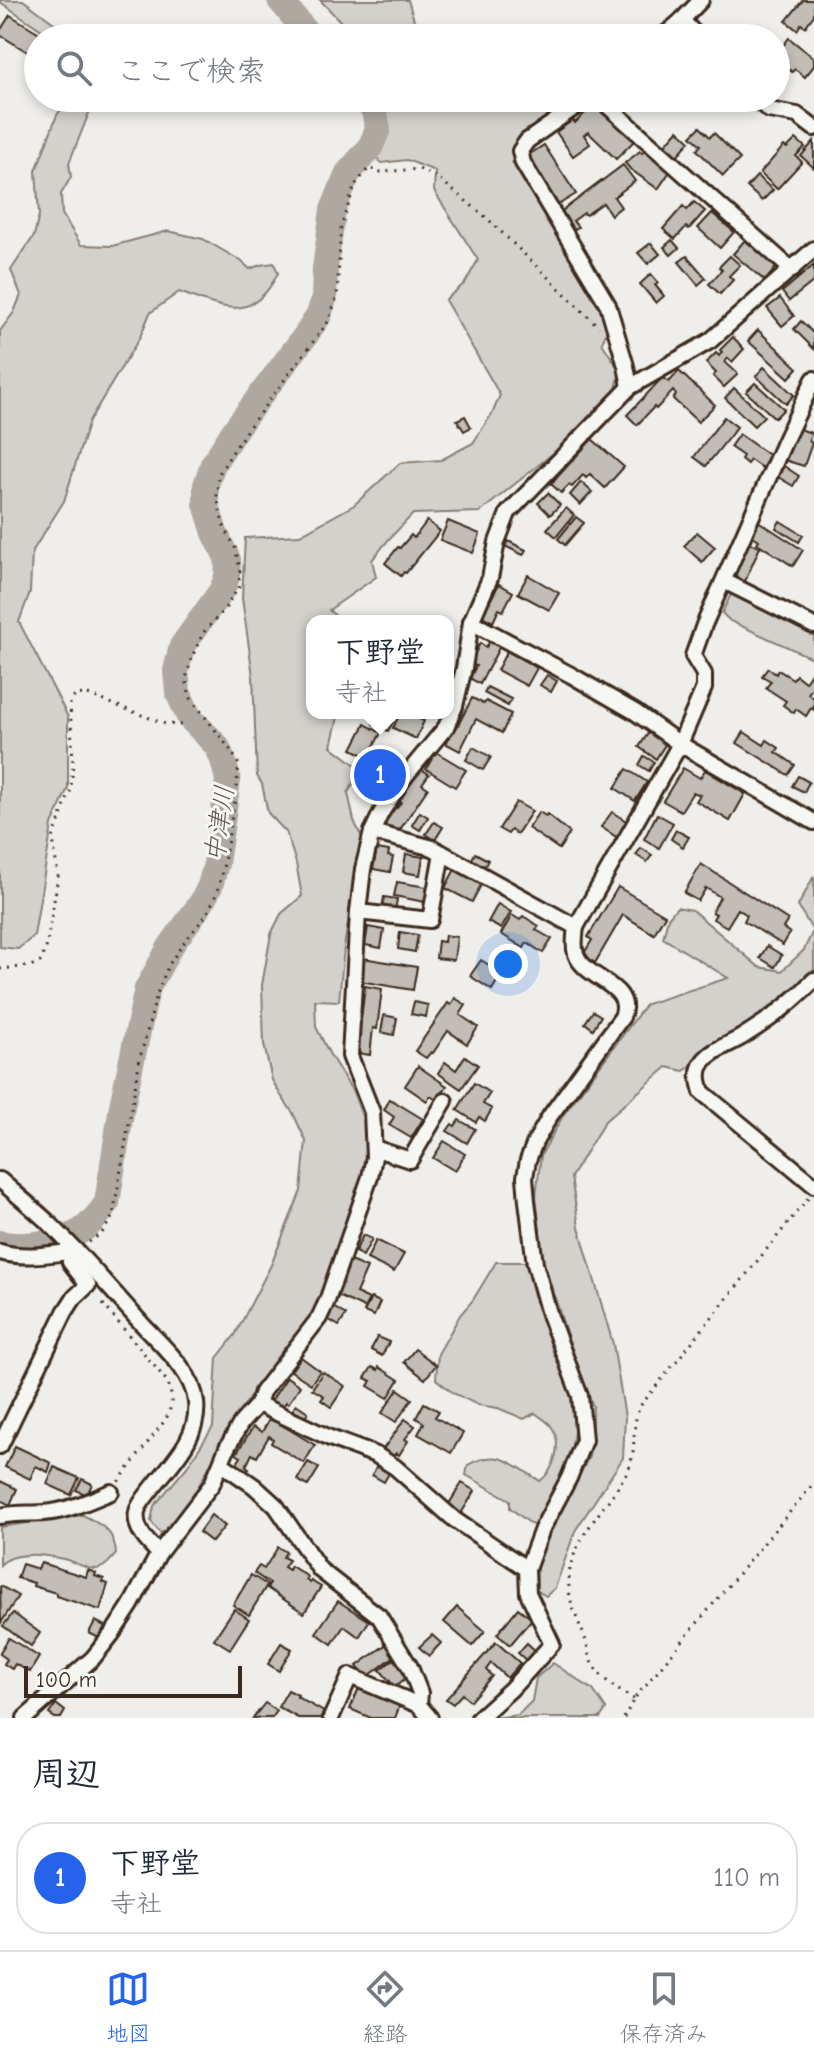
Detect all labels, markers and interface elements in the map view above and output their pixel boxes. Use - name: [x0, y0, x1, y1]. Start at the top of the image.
- search box: [24, 24, 790, 112]
- icon: search: [52, 46, 96, 90]
- text: ここで検索: [116, 54, 266, 89]
- popup: [306, 615, 454, 719]
- text: 下野堂: [335, 635, 425, 670]
- text: 寺社: [335, 678, 387, 708]
- pin: 1: [354, 745, 406, 805]
- water label: 中津川: [200, 783, 240, 865]
- your location: [488, 944, 528, 984]
- scale bar: [24, 1662, 242, 1698]
- text: 100 m: [36, 1667, 97, 1693]
- text: 周辺: [32, 1754, 100, 1794]
- text: 下野堂: [110, 1846, 200, 1881]
- text: 1: [55, 1863, 65, 1893]
- text: 110 m: [713, 1863, 780, 1893]
- text: 寺社: [110, 1889, 162, 1919]
- tab: 地図: [106, 1967, 150, 2047]
- tab: 経路: [363, 1967, 407, 2047]
- tab: 保存済み: [620, 1967, 708, 2047]

